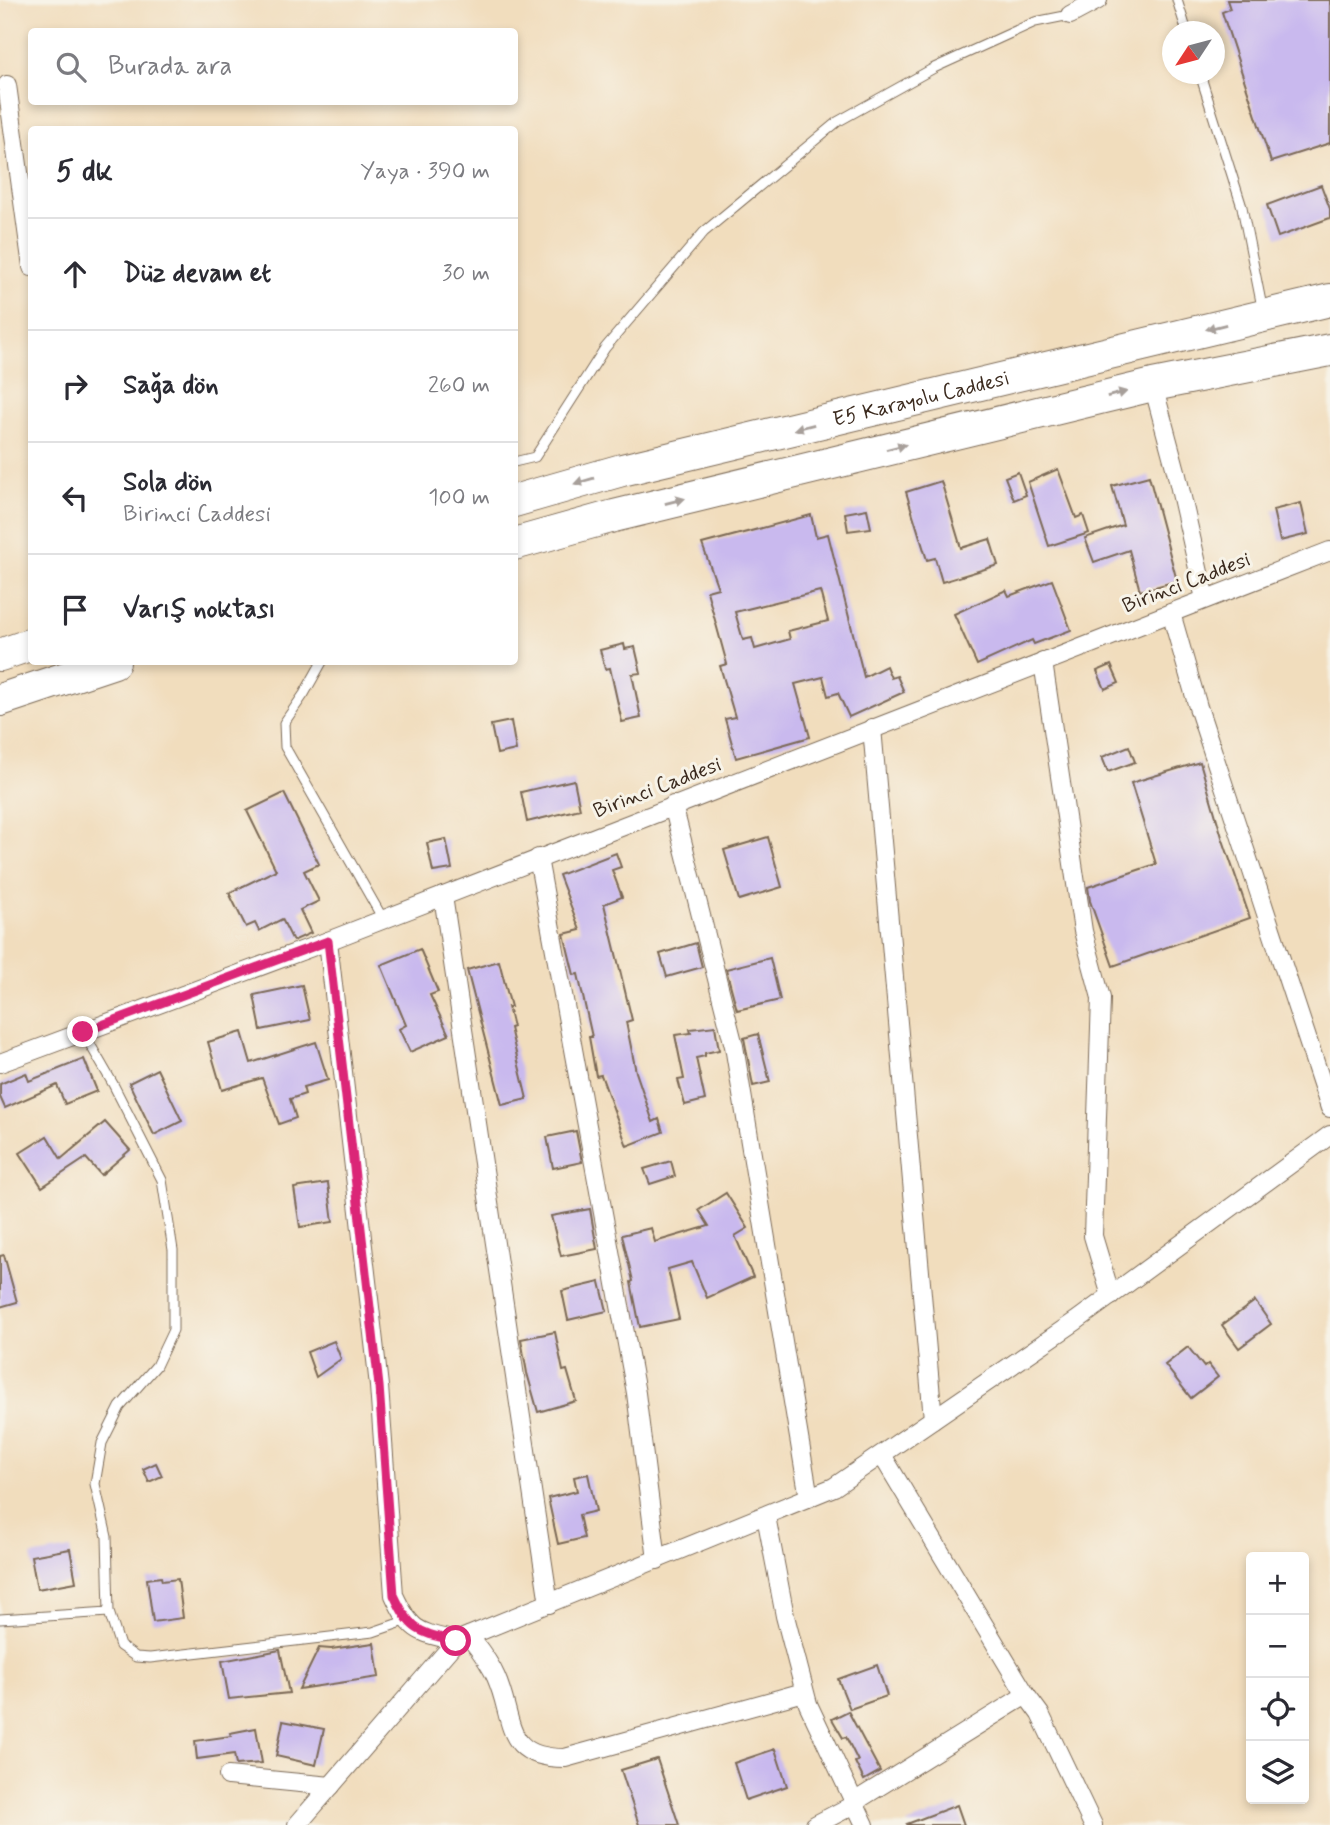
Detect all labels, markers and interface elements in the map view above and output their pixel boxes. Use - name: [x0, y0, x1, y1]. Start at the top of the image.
- north arrow: [1162, 21, 1225, 84]
- search box: [28, 28, 518, 105]
- icon: search: [52, 48, 90, 86]
- text: Burada ara: [108, 50, 232, 84]
- text: 5 dk: [56, 152, 113, 191]
- text: Yaya · 390 m: [360, 157, 490, 187]
- icon: ahead: [56, 255, 94, 293]
- text: Düz devam et: [123, 257, 271, 291]
- text: 30 m: [442, 259, 490, 289]
- one-way arrow: [1205, 322, 1227, 333]
- street label: E5 Karayolu Caddesi: [830, 364, 1013, 434]
- icon: right: [56, 367, 94, 405]
- text: Sağa dön: [123, 369, 219, 403]
- text: 260 m: [428, 371, 490, 401]
- one-way arrow: [1106, 388, 1128, 399]
- one-way arrow: [793, 421, 815, 432]
- one-way arrow: [885, 441, 907, 452]
- text: Sola dön: [123, 466, 212, 500]
- one-way arrow: [572, 476, 594, 487]
- icon: left: [56, 479, 94, 517]
- text: 100 m: [428, 483, 490, 513]
- one-way arrow: [664, 495, 686, 506]
- text: Birinci Caddesi: [123, 500, 271, 530]
- street label: Birinci Caddesi: [1118, 546, 1254, 620]
- icon: arrive: [56, 591, 94, 629]
- text: Varış noktası: [123, 593, 275, 627]
- street label: Birinci Caddesi: [589, 751, 725, 825]
- route end: [67, 1016, 98, 1047]
- map controls: [1246, 1552, 1309, 1804]
- button: +: [1246, 1552, 1309, 1615]
- button: −: [1246, 1615, 1309, 1678]
- route start: [440, 1625, 471, 1656]
- button: locate: [1246, 1678, 1309, 1741]
- button: layers: [1246, 1741, 1309, 1804]

